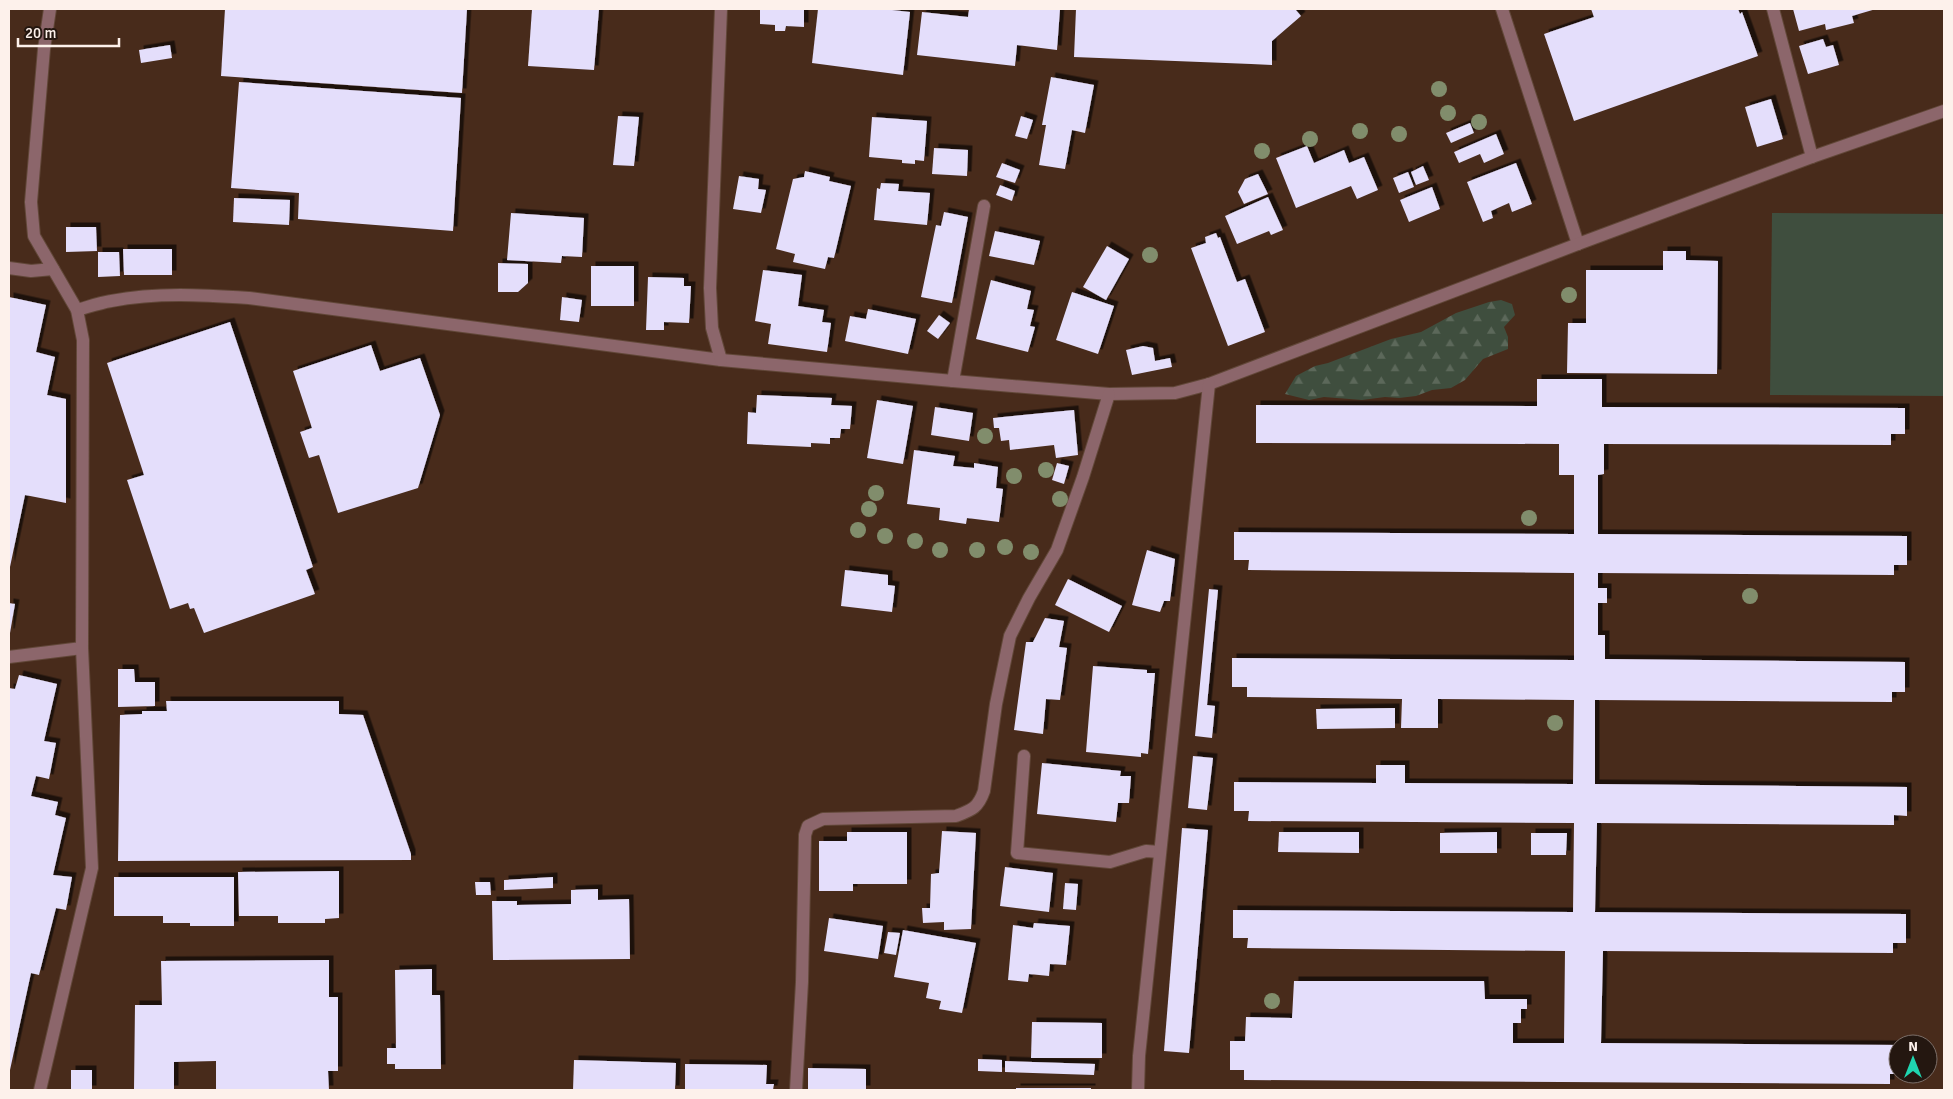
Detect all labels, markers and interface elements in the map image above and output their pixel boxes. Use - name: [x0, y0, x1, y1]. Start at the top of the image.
- scale bar: [18, 15, 119, 47]
- text: 20 m: [25, 24, 56, 42]
- north arrow: [1888, 1034, 1938, 1084]
- text: N: [1908, 1038, 1918, 1055]

